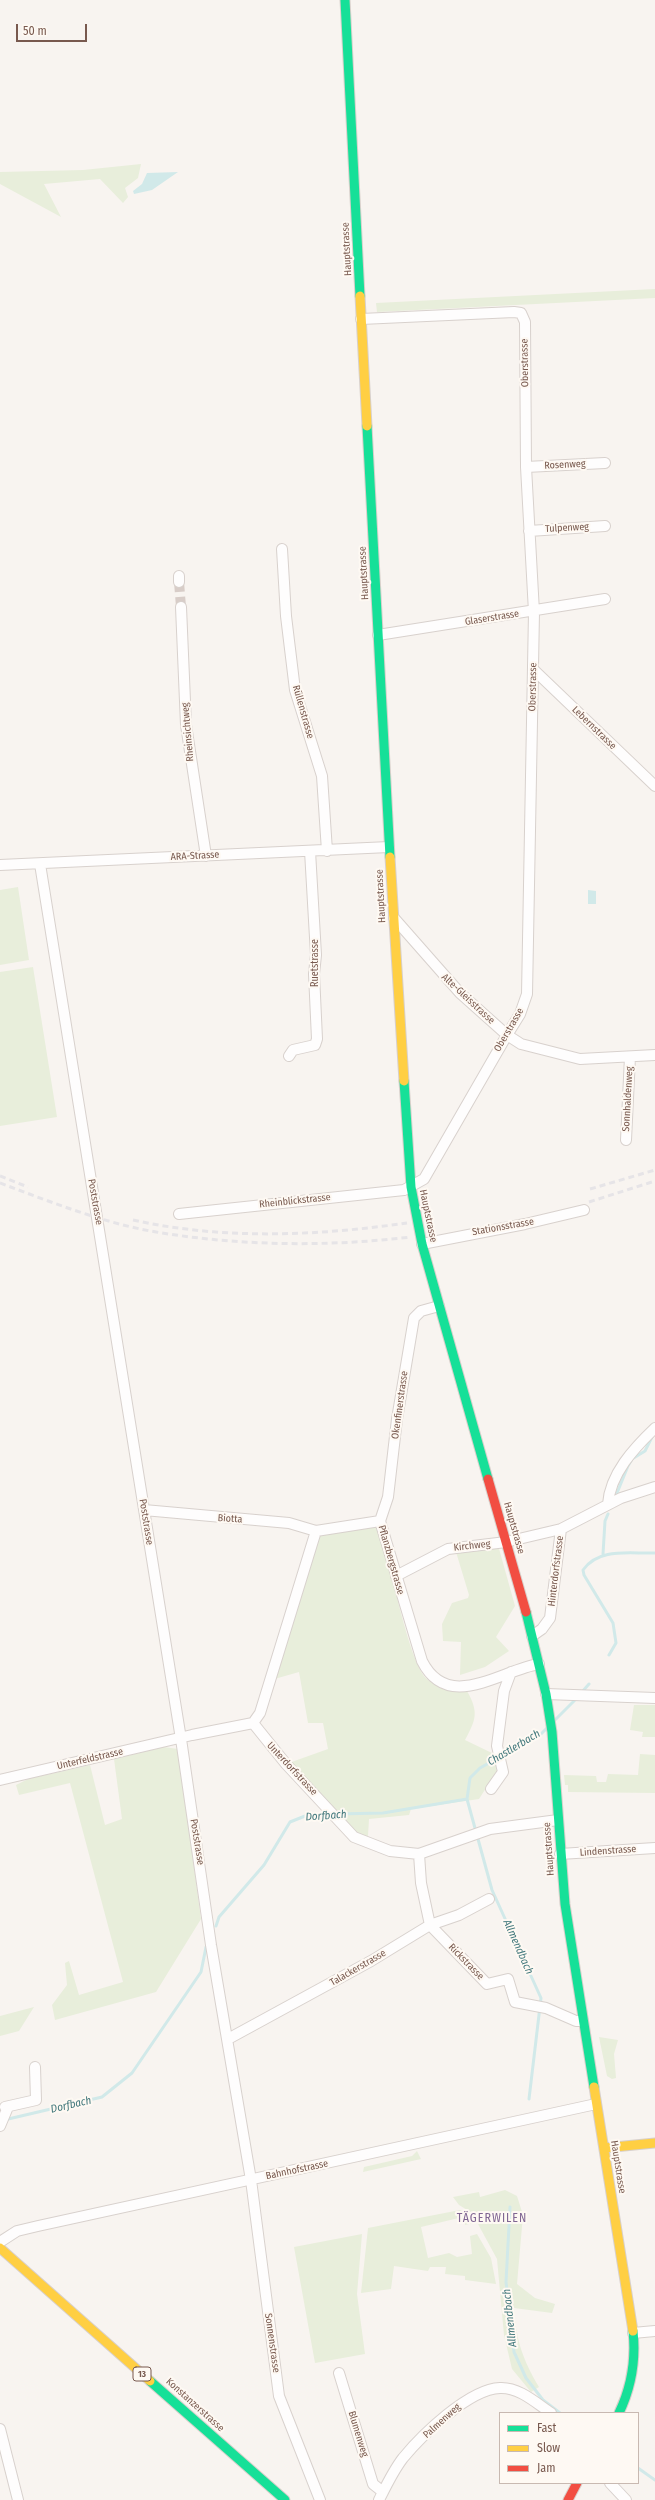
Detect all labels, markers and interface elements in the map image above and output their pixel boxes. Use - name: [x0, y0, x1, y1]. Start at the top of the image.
- scale bar: [18, 16, 89, 42]
- text: 50 m: [23, 24, 47, 38]
- street label: Hauptstrasse: [340, 222, 354, 276]
- street label: Oberstrasse: [519, 338, 531, 388]
- street label: Rosenweg: [544, 458, 586, 472]
- street label: Tulpenweg: [545, 521, 589, 535]
- street label: Hauptstrasse: [357, 546, 371, 600]
- street label: Glaserstrasse: [464, 608, 520, 628]
- street label: Oberstrasse: [527, 662, 539, 712]
- street label: Rüllenstrasse: [290, 684, 316, 740]
- street label: Rheinsichtweg: [179, 702, 197, 762]
- street label: Lebernstrasse: [569, 704, 619, 752]
- street label: ARA-Strasse: [170, 849, 220, 863]
- street label: Hauptstrasse: [374, 869, 388, 923]
- street label: Ruetstrasse: [309, 939, 321, 987]
- street label: Alte-Gleisstrasse: [439, 971, 497, 1027]
- street label: Oberstrasse: [492, 1006, 526, 1054]
- street label: Sonnhaldenweg: [620, 1066, 636, 1132]
- street label: Poststrasse: [85, 1178, 105, 1226]
- street label: Hauptstrasse: [417, 1188, 439, 1244]
- street label: Rheinblickstrasse: [259, 1191, 331, 1211]
- street label: Stationsstrasse: [471, 1216, 535, 1238]
- street label: Okenfinerstrasse: [389, 1370, 411, 1440]
- street label: Poststrasse: [136, 1498, 156, 1546]
- street label: Hauptstrasse: [501, 1501, 527, 1555]
- street label: Biotta: [217, 1512, 243, 1526]
- street label: Pflanzbergstrasse: [375, 1524, 407, 1596]
- street label: Hinterdorfstrasse: [546, 1535, 566, 1607]
- street label: Kirchweg: [453, 1538, 491, 1554]
- water label: Chastlerbach: [485, 1727, 543, 1769]
- street label: Unterdorfstrasse: [264, 1740, 320, 1798]
- street label: Unterfeldstrasse: [56, 1746, 124, 1772]
- water label: Dorfbach: [305, 1808, 347, 1824]
- street label: Poststrasse: [187, 1818, 207, 1866]
- street label: Hauptstrasse: [541, 1822, 557, 1876]
- street label: Lindenstrasse: [579, 1843, 637, 1859]
- water label: Allmendbach: [500, 1918, 536, 1976]
- street label: Rickstrasse: [446, 1941, 486, 1983]
- street label: Talackerstrasse: [328, 1947, 388, 1989]
- water label: Dorfbach: [49, 2094, 93, 2116]
- street label: Hauptstrasse: [608, 2140, 628, 2194]
- street label: Bahnhofstrasse: [265, 2158, 329, 2182]
- district label: TÄGERWILEN: [457, 2212, 527, 2226]
- water label: Allmendbach: [500, 2288, 520, 2348]
- street label: Sonnenstrasse: [262, 2313, 282, 2373]
- road number: 13: [133, 2367, 151, 2381]
- street label: Konstanzerstrasse: [163, 2376, 227, 2434]
- street label: Palmenweg: [421, 2401, 463, 2441]
- street label: Blumenweg: [345, 2410, 371, 2458]
- legend: [499, 2412, 639, 2484]
- text: Fast: [537, 2421, 556, 2435]
- text: Slow: [537, 2441, 560, 2455]
- text: Jam: [537, 2461, 555, 2475]

